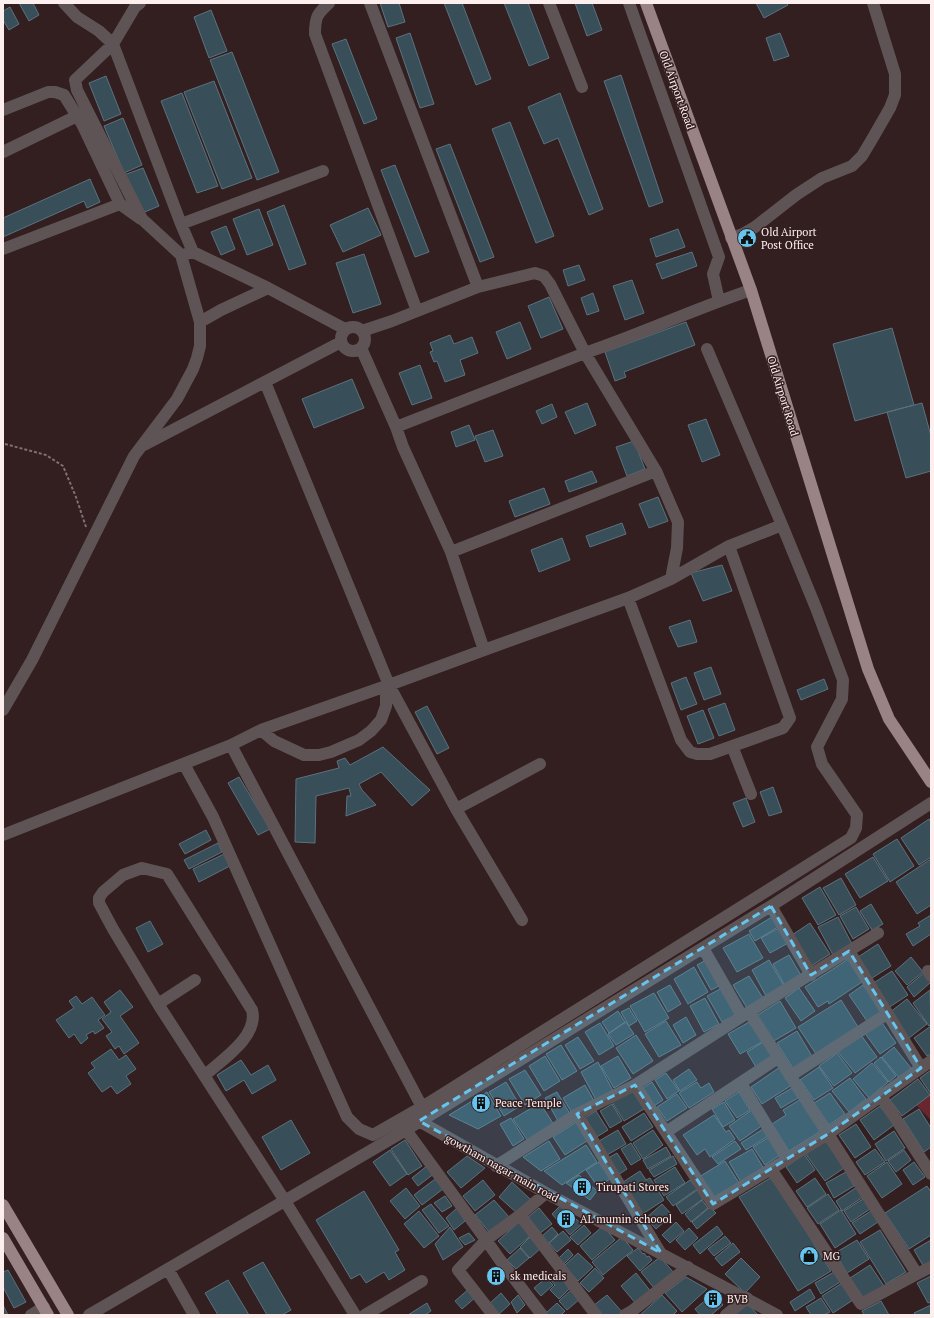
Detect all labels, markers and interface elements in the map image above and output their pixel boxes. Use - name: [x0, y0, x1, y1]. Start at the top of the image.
- street label: Old Airport Road: [656, 49, 698, 131]
- place label: Old Airport Post Office: [761, 225, 817, 252]
- public building icon: Old Airport Post Office: [736, 227, 758, 249]
- street label: Old Airport Road: [764, 354, 802, 438]
- building icon: Peace Temple: [470, 1092, 492, 1114]
- place label: Peace Temple: [495, 1096, 562, 1110]
- street label: gowtham nagar main road: [443, 1131, 561, 1205]
- building icon: Tirupati Stores: [571, 1176, 593, 1198]
- place label: Tirupati Stores: [596, 1180, 669, 1194]
- building icon: AL mumin schoool: [555, 1208, 577, 1230]
- place label: AL mumin schoool: [580, 1212, 672, 1226]
- shop icon: MG: [798, 1245, 820, 1267]
- place label: MG: [823, 1249, 841, 1263]
- building icon: sk medicals: [485, 1265, 507, 1287]
- place label: sk medicals: [510, 1269, 567, 1283]
- building icon: BVB: [702, 1288, 724, 1310]
- place label: BVB: [727, 1292, 748, 1306]

